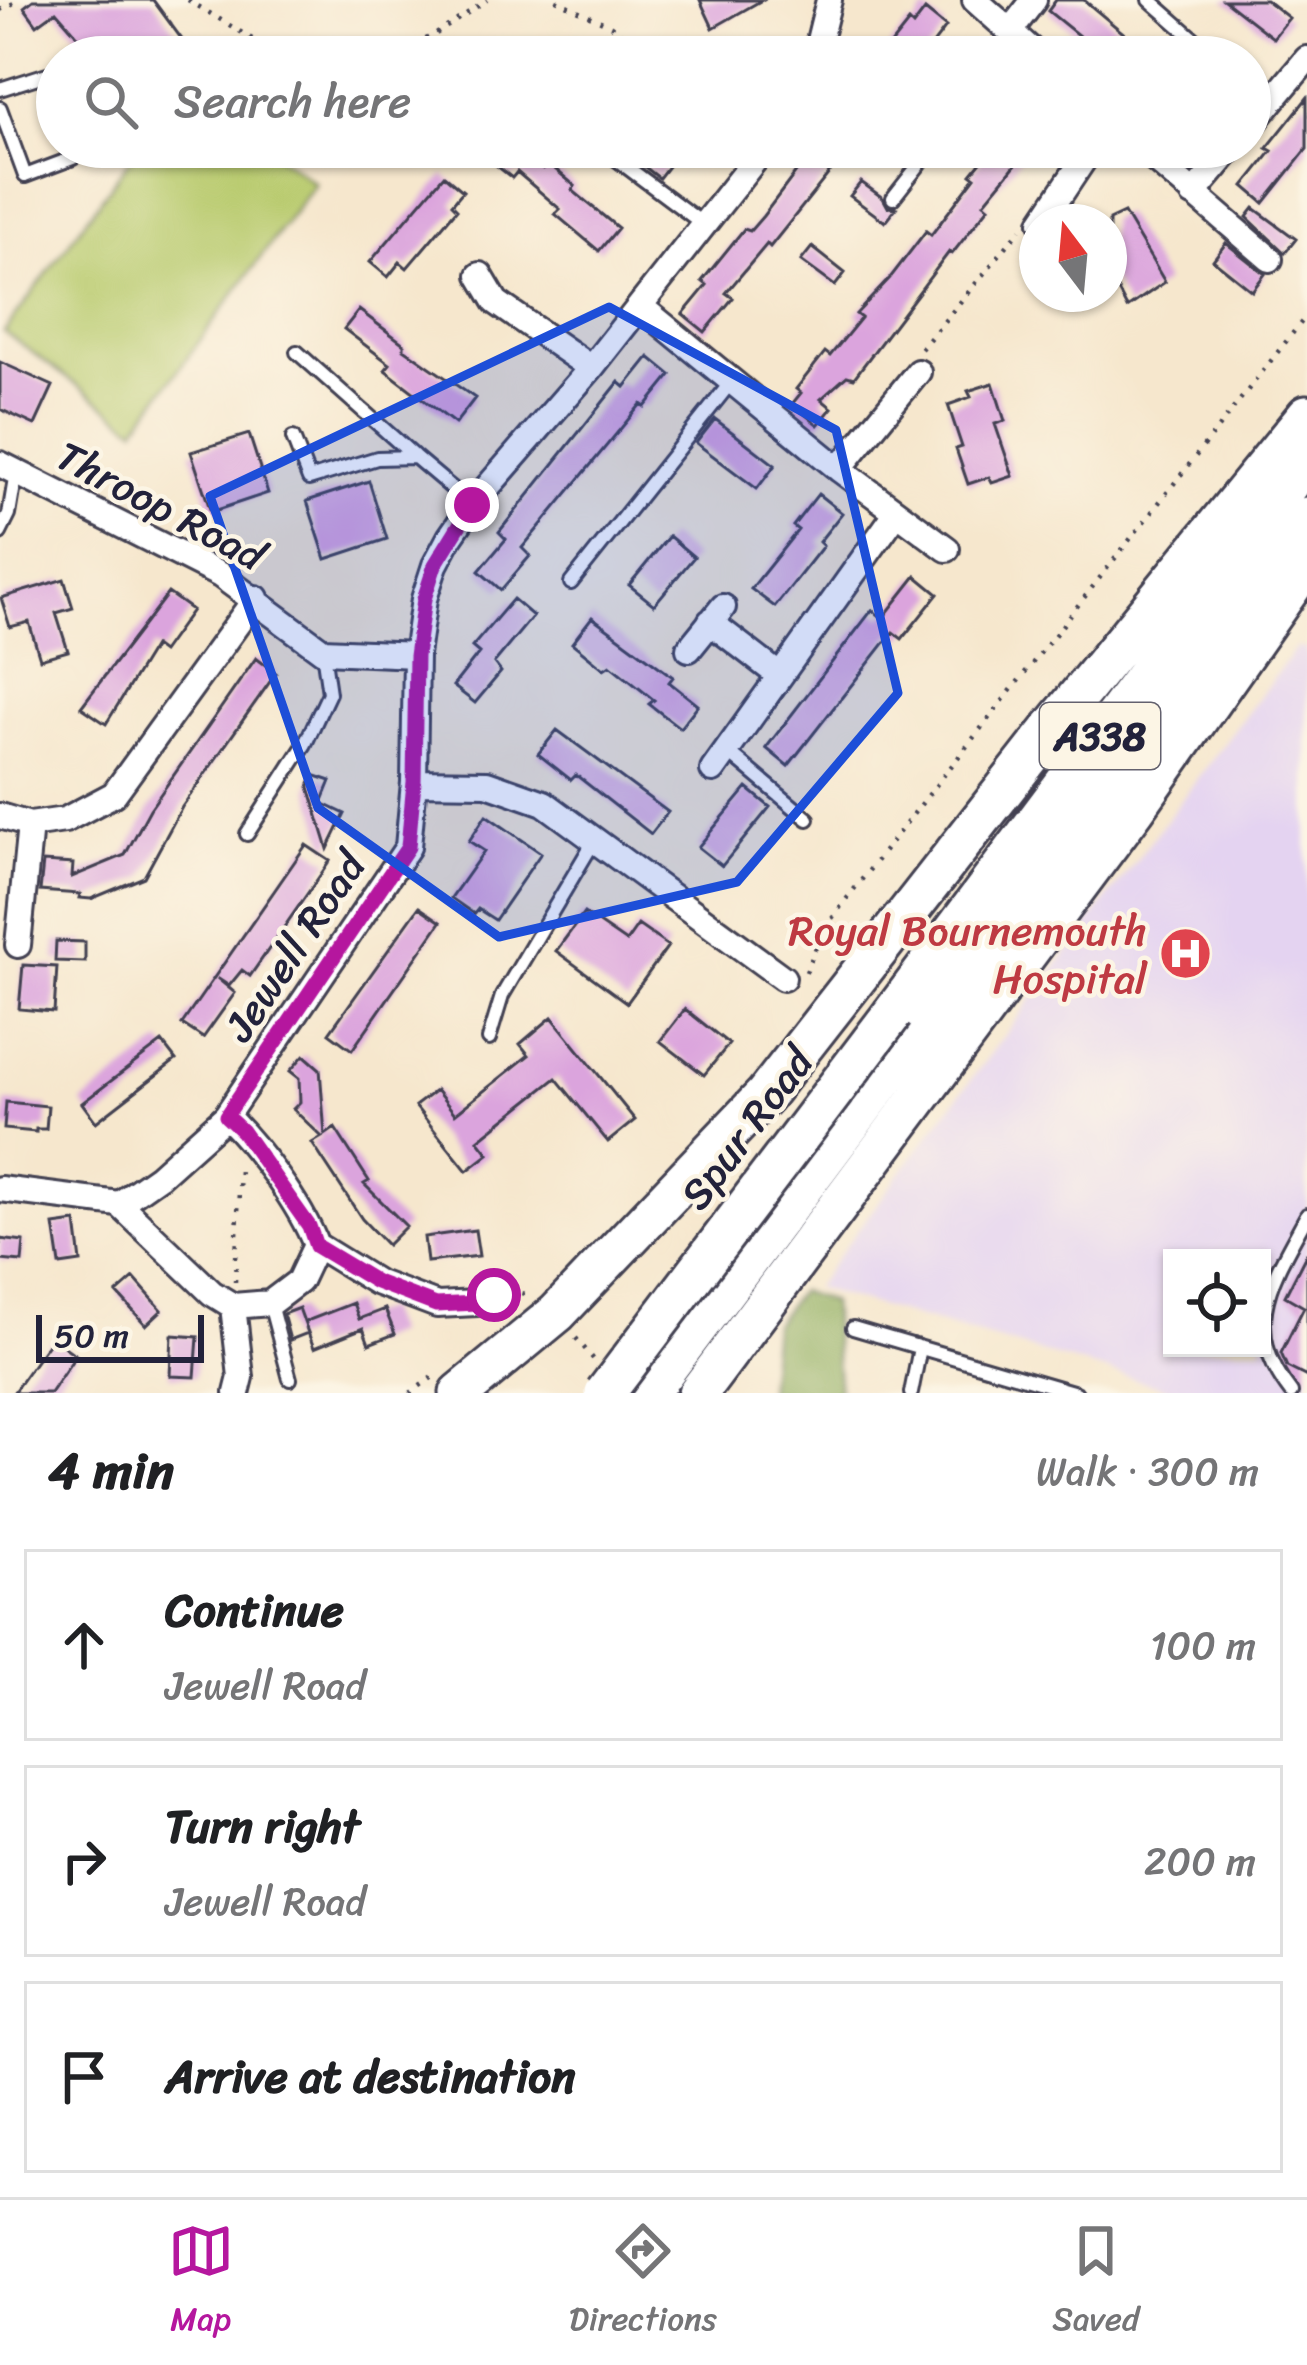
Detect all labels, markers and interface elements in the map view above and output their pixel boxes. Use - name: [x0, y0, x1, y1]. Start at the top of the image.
- search box: [36, 36, 1271, 168]
- text: Search here: [174, 62, 411, 142]
- icon: search: [78, 69, 144, 135]
- north arrow: [1019, 204, 1127, 312]
- street label: Throop Road: [43, 420, 281, 593]
- route end: [445, 478, 499, 532]
- road number: A338: [1040, 703, 1160, 769]
- street label: Jewell Road: [203, 834, 388, 1059]
- place label: Royal Bournemouth Hospital: [788, 894, 1148, 1016]
- hospital icon: Royal Bournemouth Hospital: [1158, 926, 1214, 982]
- street label: Spur Road: [660, 1028, 835, 1226]
- map controls: [1163, 1249, 1271, 1357]
- button: locate: [1163, 1249, 1271, 1357]
- route start: [467, 1268, 521, 1322]
- text: 50 m: [54, 1307, 129, 1365]
- scale bar: [36, 1309, 204, 1362]
- text: 4 min: [48, 1426, 174, 1516]
- text: Walk · 300 m: [1036, 1437, 1259, 1506]
- text: Continue: [165, 1571, 344, 1651]
- text: 100 m: [1150, 1611, 1256, 1680]
- icon: ahead: [51, 1612, 117, 1678]
- text: Jewell Road: [165, 1651, 366, 1720]
- text: Turn right: [165, 1787, 360, 1867]
- text: 200 m: [1144, 1827, 1256, 1896]
- icon: right: [51, 1828, 117, 1894]
- text: Jewell Road: [165, 1867, 366, 1936]
- text: Arrive at destination: [165, 2037, 575, 2117]
- icon: arrive: [51, 2044, 117, 2110]
- tab: Map: [168, 2218, 234, 2348]
- tab: Directions: [569, 2218, 717, 2348]
- tab: Saved: [1052, 2218, 1139, 2348]

